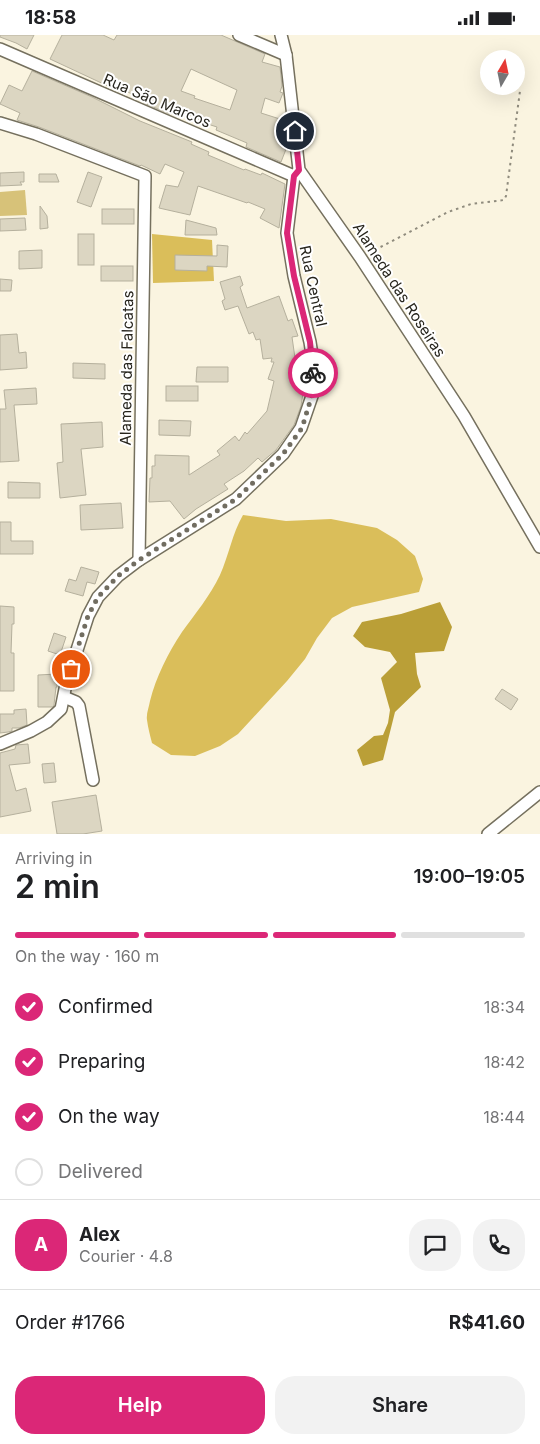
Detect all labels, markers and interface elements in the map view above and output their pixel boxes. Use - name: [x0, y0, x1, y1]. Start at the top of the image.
- text: 18:58: [25, 6, 76, 29]
- north arrow: [480, 50, 525, 95]
- map controls: [480, 50, 525, 95]
- street label: Rua São Marcos: [100, 69, 214, 132]
- pin: [274, 110, 316, 152]
- icon: home: [281, 117, 309, 145]
- street label: Alameda das Roseiras: [349, 219, 450, 361]
- street label: Rua Central: [296, 244, 331, 328]
- street label: Alameda das Falcatas: [116, 290, 137, 446]
- courier: [288, 348, 338, 398]
- icon: bike: [299, 359, 327, 387]
- pin: [50, 648, 92, 690]
- icon: bag: [57, 655, 85, 683]
- text: Arriving in: [15, 848, 92, 868]
- text: 19:00–19:05: [413, 865, 525, 888]
- text: 2 min: [15, 867, 100, 906]
- text: On the way · 160 m: [15, 946, 159, 966]
- icon: check: [15, 993, 43, 1021]
- text: Confirmed: [58, 995, 153, 1018]
- text: 18:34: [484, 997, 525, 1017]
- icon: check: [15, 1048, 43, 1076]
- text: Preparing: [58, 1050, 145, 1073]
- text: 18:42: [484, 1052, 525, 1072]
- icon: check: [15, 1103, 43, 1131]
- text: On the way: [58, 1105, 160, 1128]
- text: 18:44: [483, 1107, 525, 1127]
- text: Delivered: [58, 1160, 143, 1183]
- button: chat: [409, 1219, 461, 1271]
- button: phone: [473, 1219, 525, 1271]
- text: Alex: [79, 1223, 120, 1246]
- text: A: [34, 1233, 48, 1256]
- text: Courier · 4.8: [79, 1246, 173, 1266]
- text: Order #1766: [15, 1311, 125, 1334]
- text: R$41.60: [449, 1311, 525, 1334]
- button: Help: [15, 1376, 265, 1434]
- button: Share: [275, 1376, 525, 1434]

